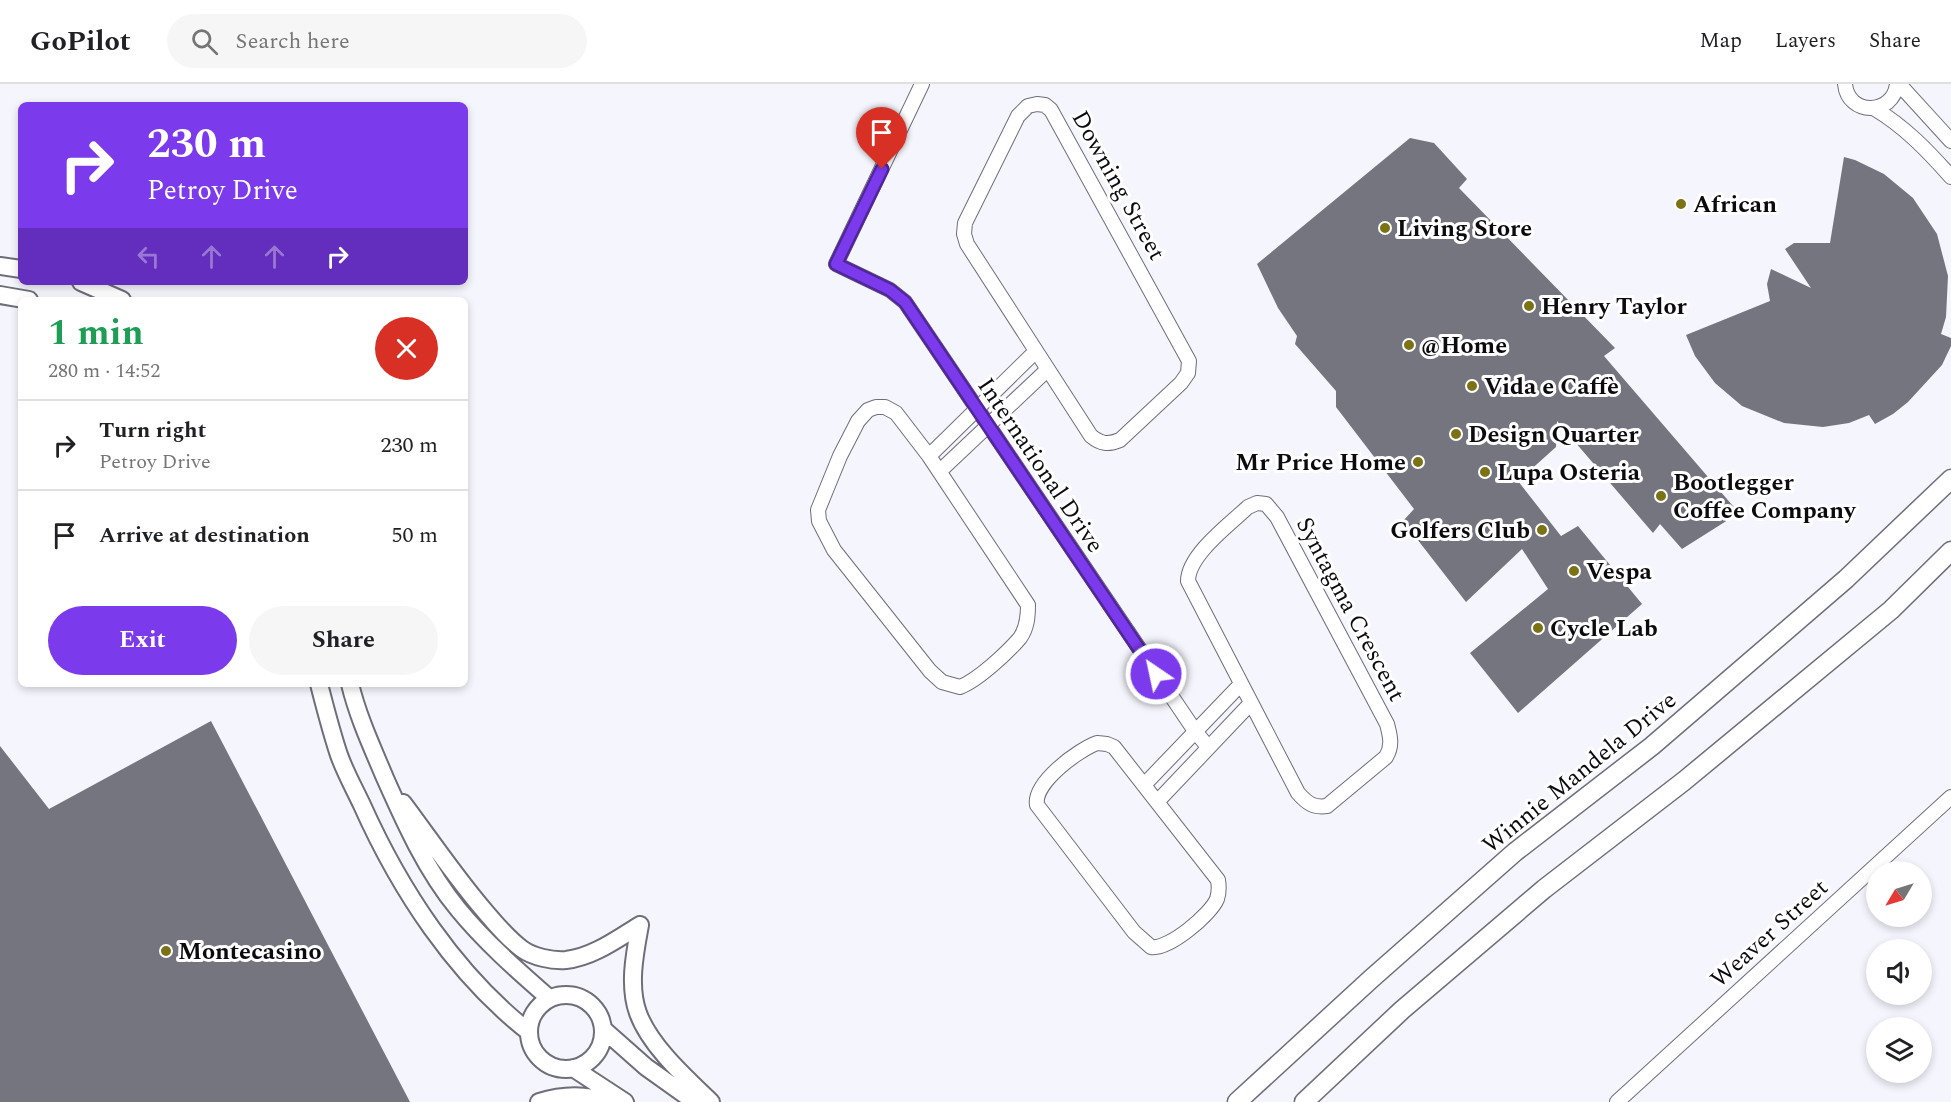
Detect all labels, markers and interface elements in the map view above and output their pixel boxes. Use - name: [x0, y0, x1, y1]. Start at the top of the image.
- search box: [167, 14, 587, 68]
- text: GoPilot: [30, 20, 131, 63]
- icon: search: [188, 25, 221, 58]
- text: Search here: [236, 25, 350, 58]
- text: Map: [1700, 25, 1742, 57]
- text: Layers: [1775, 25, 1836, 57]
- text: Share: [1869, 25, 1921, 57]
- street label: Downing Street: [1062, 104, 1174, 267]
- pin: [856, 107, 907, 169]
- text: 230 m: [147, 113, 266, 176]
- icon: arrive: [865, 116, 898, 149]
- icon: right: [48, 126, 126, 204]
- text: Petroy Drive: [147, 170, 298, 212]
- place label: African: [1693, 187, 1777, 223]
- marker: African: [1674, 197, 1688, 211]
- place label: Living Store: [1397, 211, 1532, 247]
- marker: Living Store: [1378, 221, 1392, 235]
- icon: left: [132, 240, 165, 273]
- icon: ahead: [195, 240, 228, 273]
- icon: ahead: [258, 240, 291, 273]
- icon: right: [321, 240, 354, 273]
- place label: Henry Taylor: [1541, 289, 1688, 325]
- marker: Henry Taylor: [1522, 299, 1536, 313]
- text: 1 min: [48, 306, 144, 361]
- button: close: [375, 317, 438, 380]
- place label: @Home: [1421, 328, 1507, 364]
- marker: @Home: [1402, 338, 1416, 352]
- text: 280 m · 14:52: [48, 356, 160, 386]
- place label: Vida e Caffè: [1484, 369, 1619, 405]
- street label: International Drive: [968, 371, 1112, 561]
- marker: Vida e Caffè: [1465, 379, 1479, 393]
- text: Turn right: [99, 414, 206, 447]
- place label: Design Quarter: [1468, 417, 1639, 453]
- marker: Design Quarter: [1449, 427, 1463, 441]
- icon: right: [48, 429, 81, 462]
- text: 230 m: [381, 429, 438, 462]
- place label: Mr Price Home: [1235, 445, 1406, 481]
- text: Petroy Drive: [99, 447, 211, 477]
- marker: Mr Price Home: [1411, 455, 1425, 469]
- place label: Lupa Osteria: [1497, 455, 1641, 491]
- marker: Lupa Osteria: [1478, 465, 1492, 479]
- place label: Bootlegger Coffee Company: [1673, 465, 1857, 529]
- marker: Bootlegger Coffee Company: [1654, 489, 1668, 503]
- street label: Syntagma Crescent: [1286, 511, 1414, 708]
- place label: Golfers Club: [1390, 513, 1530, 549]
- icon: arrive: [48, 519, 81, 552]
- text: Arrive at destination: [99, 519, 310, 552]
- text: 50 m: [392, 519, 438, 552]
- marker: Golfers Club: [1535, 523, 1549, 537]
- place label: Vespa: [1586, 554, 1652, 590]
- marker: Vespa: [1567, 564, 1581, 578]
- button: Exit: [48, 606, 237, 675]
- button: Share: [249, 606, 438, 675]
- place label: Cycle Lab: [1550, 611, 1658, 647]
- marker: Cycle Lab: [1531, 621, 1545, 635]
- position arrow: [1124, 642, 1188, 706]
- street label: Winnie Mandela Drive: [1475, 683, 1685, 863]
- north arrow: [1866, 861, 1932, 927]
- map controls: [1866, 861, 1932, 1083]
- street label: Weaver Street: [1703, 871, 1837, 997]
- place label: Montecasino: [178, 934, 322, 970]
- button: sound: [1866, 939, 1932, 1005]
- marker: Montecasino: [159, 944, 173, 958]
- button: layers: [1866, 1017, 1932, 1083]

